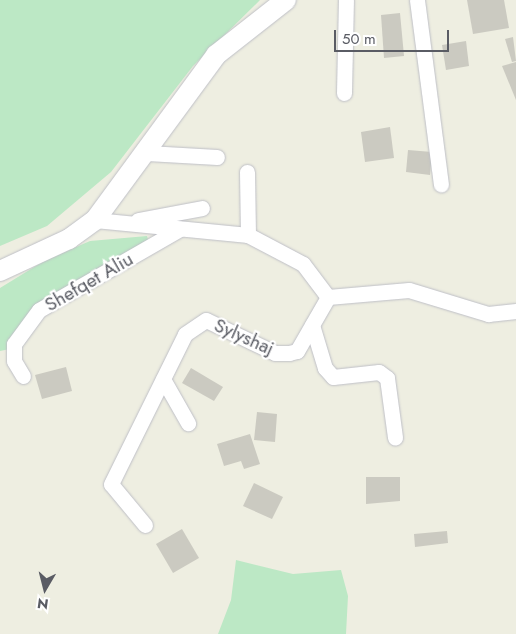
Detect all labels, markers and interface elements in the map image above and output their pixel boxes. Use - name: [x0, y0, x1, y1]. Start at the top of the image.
- scale bar: [336, 20, 451, 52]
- text: 50 m: [342, 28, 376, 50]
- street label: Shefqet Aliu: [41, 248, 137, 316]
- street label: Sylyshaj: [211, 314, 277, 360]
- north arrow: [20, 564, 70, 614]
- text: N: [36, 593, 50, 615]

